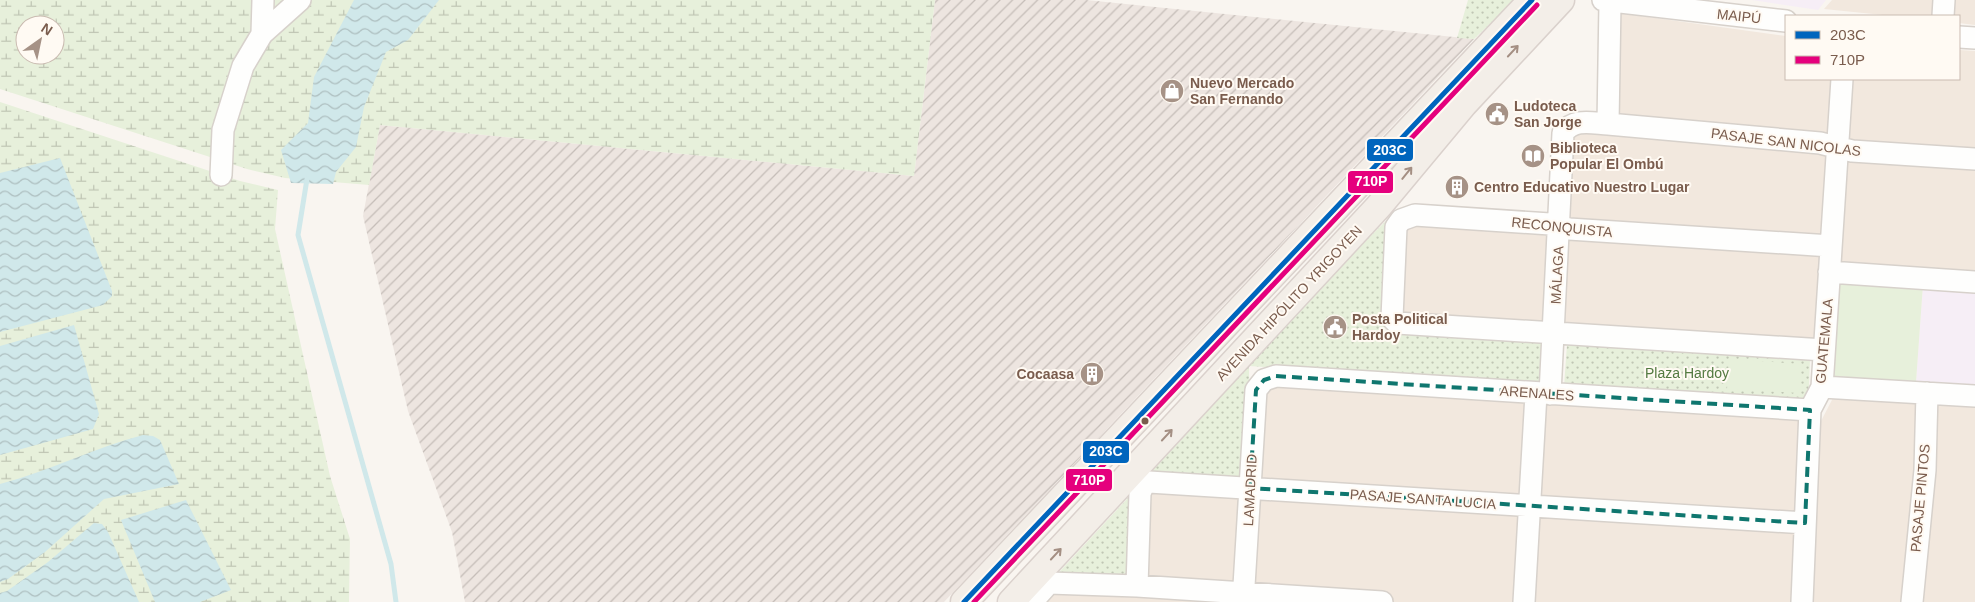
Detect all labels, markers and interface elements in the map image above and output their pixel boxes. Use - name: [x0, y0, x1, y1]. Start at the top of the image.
- street label: MAIPÚ: [1716, 6, 1762, 26]
- north arrow: [15, 15, 65, 65]
- legend: [1785, 15, 1960, 80]
- text: N: [38, 20, 56, 39]
- text: 203C: [1830, 26, 1866, 43]
- one-way arrow: [1507, 44, 1519, 57]
- text: 710P: [1830, 51, 1865, 68]
- place label: Nuevo Mercado San Fernando: [1190, 75, 1294, 107]
- shop icon: Nuevo Mercado San Fernando: [1159, 78, 1185, 104]
- place label: Ludoteca San Jorge: [1514, 98, 1582, 130]
- public building icon: Ludoteca San Jorge: [1484, 101, 1510, 127]
- street label: PASAJE SAN NICOLAS: [1710, 125, 1862, 159]
- line badge: 203C: [1366, 138, 1414, 162]
- place label: Biblioteca Popular El Ombú: [1550, 140, 1664, 172]
- text: 203C: [1373, 142, 1407, 158]
- library icon: Biblioteca Popular El Ombú: [1520, 143, 1546, 169]
- one-way arrow: [1401, 167, 1412, 180]
- line badge: 710P: [1347, 170, 1394, 194]
- text: 710P: [1355, 173, 1387, 189]
- building icon: Centro Educativo Nuestro Lugar: [1444, 174, 1470, 200]
- place label: Centro Educativo Nuestro Lugar: [1474, 179, 1690, 195]
- street label: RECONQUISTA: [1511, 214, 1614, 240]
- street label: AVENIDA HIPÓLITO YRIGOYEN: [1213, 222, 1365, 384]
- street label: MÁLAGA: [1547, 245, 1567, 305]
- street label: GUATEMALA: [1812, 297, 1836, 384]
- place label: Posta Political Hardoy: [1352, 311, 1448, 343]
- public building icon: Posta Political Hardoy: [1322, 314, 1348, 340]
- building icon: Cocaasa: [1079, 361, 1105, 387]
- park label: Plaza Hardoy: [1645, 365, 1729, 381]
- place label: Cocaasa: [1016, 366, 1074, 382]
- street label: ARENALES: [1499, 382, 1575, 404]
- unlabelled marker: [1140, 416, 1150, 426]
- one-way arrow: [1161, 428, 1173, 441]
- line badge: 203C: [1082, 440, 1130, 464]
- text: 203C: [1089, 443, 1123, 459]
- street label: PASAJE PINTOS: [1907, 443, 1933, 553]
- street label: LAMADRID: [1240, 453, 1260, 527]
- line badge: 710P: [1065, 468, 1113, 492]
- text: 710P: [1073, 472, 1105, 488]
- street label: PASAJE SANTA LUCIA: [1349, 486, 1497, 512]
- one-way arrow: [1050, 547, 1062, 560]

